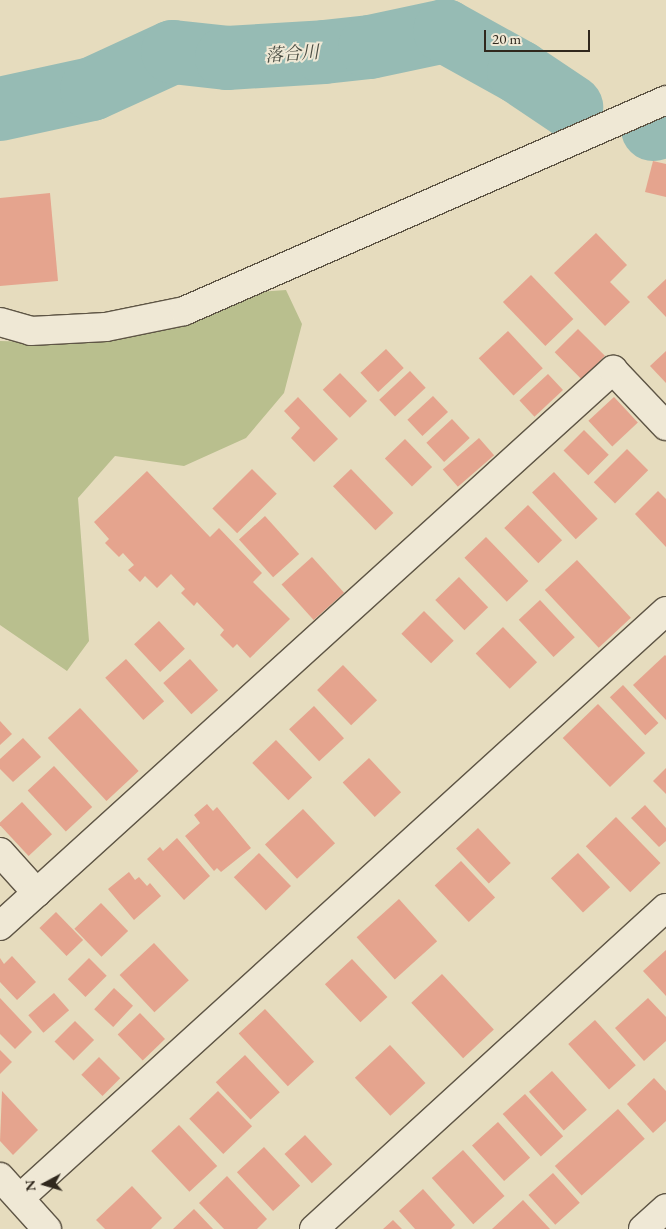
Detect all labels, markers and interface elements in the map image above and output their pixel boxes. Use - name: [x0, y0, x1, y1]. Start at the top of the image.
- scale bar: [486, 20, 592, 52]
- text: 20 m: [492, 29, 521, 48]
- water label: 落合川: [264, 41, 320, 67]
- north arrow: [20, 1159, 70, 1209]
- text: N: [21, 1179, 40, 1192]

